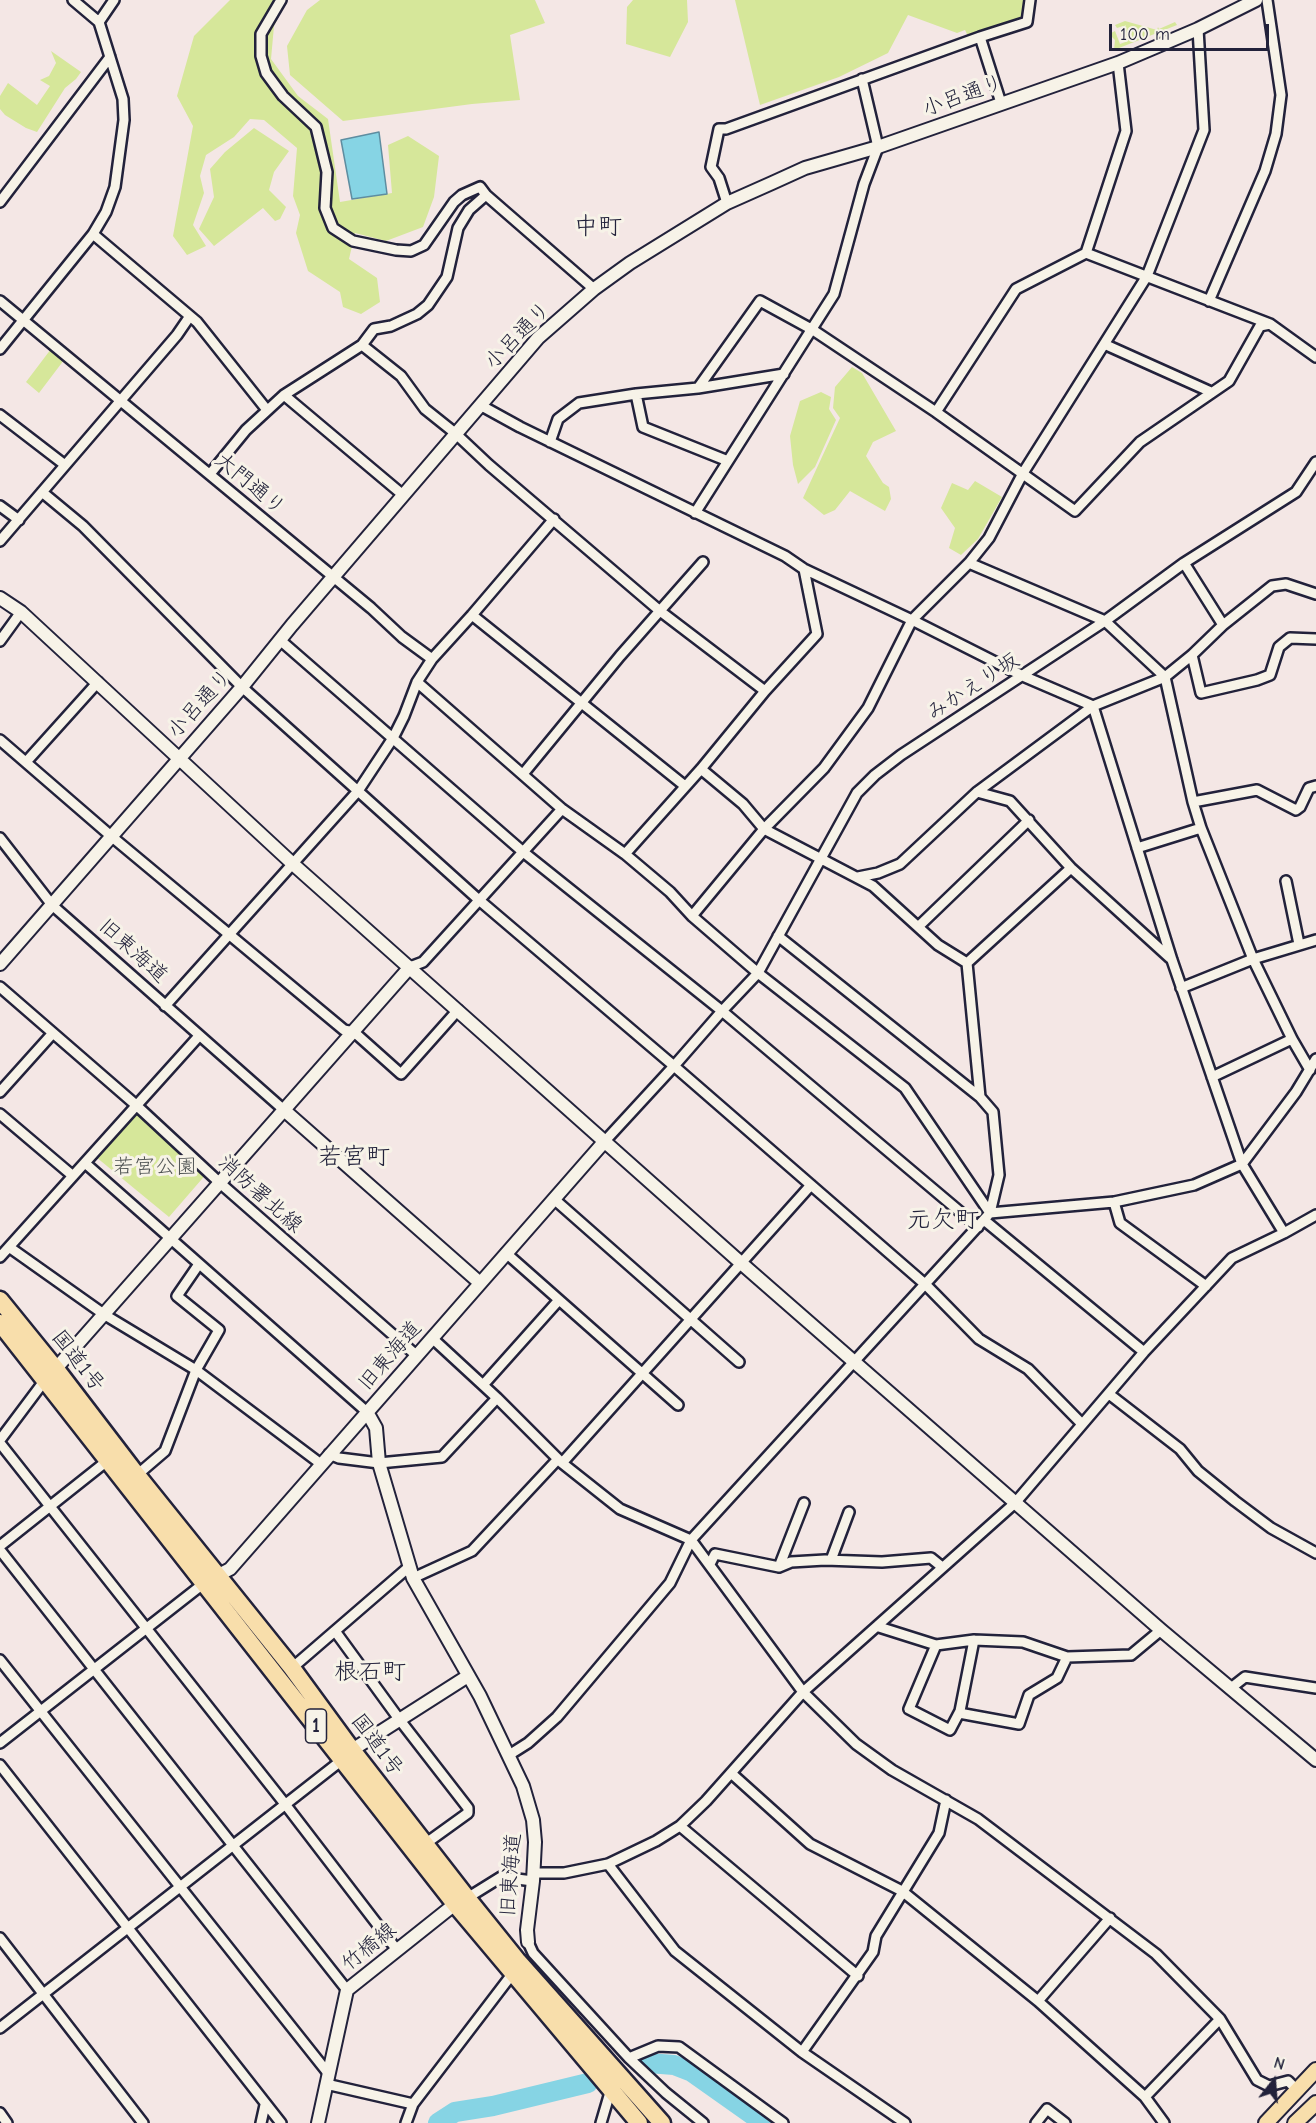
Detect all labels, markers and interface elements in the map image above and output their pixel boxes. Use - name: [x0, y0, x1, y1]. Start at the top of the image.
- scale bar: [1112, 12, 1272, 50]
- text: 100 m: [1120, 24, 1170, 45]
- street label: 小呂通り: [919, 70, 1007, 122]
- district label: 中町: [574, 213, 622, 241]
- street label: 小呂通り: [480, 297, 556, 375]
- street label: 大門通り: [210, 447, 290, 521]
- street label: みかえり坂: [922, 648, 1024, 726]
- street label: 小呂通り: [163, 664, 237, 744]
- street label: 旧東海道: [93, 914, 173, 988]
- district label: 若宮町: [318, 1143, 390, 1171]
- street label: 消防署北線: [213, 1150, 307, 1238]
- park label: 若宮公園: [113, 1154, 197, 1180]
- district label: 元欠町: [907, 1206, 979, 1234]
- street label: 旧東海道: [353, 1316, 427, 1396]
- street label: 国道1号: [46, 1325, 110, 1397]
- district label: 根石町: [334, 1658, 406, 1686]
- road number: 1: [306, 1709, 326, 1743]
- street label: 国道1号: [345, 1709, 409, 1781]
- street label: 旧東海道: [496, 1832, 526, 1918]
- street label: 竹橋線: [337, 1917, 401, 1977]
- north arrow: [1244, 2051, 1304, 2111]
- text: N: [1272, 2054, 1287, 2074]

